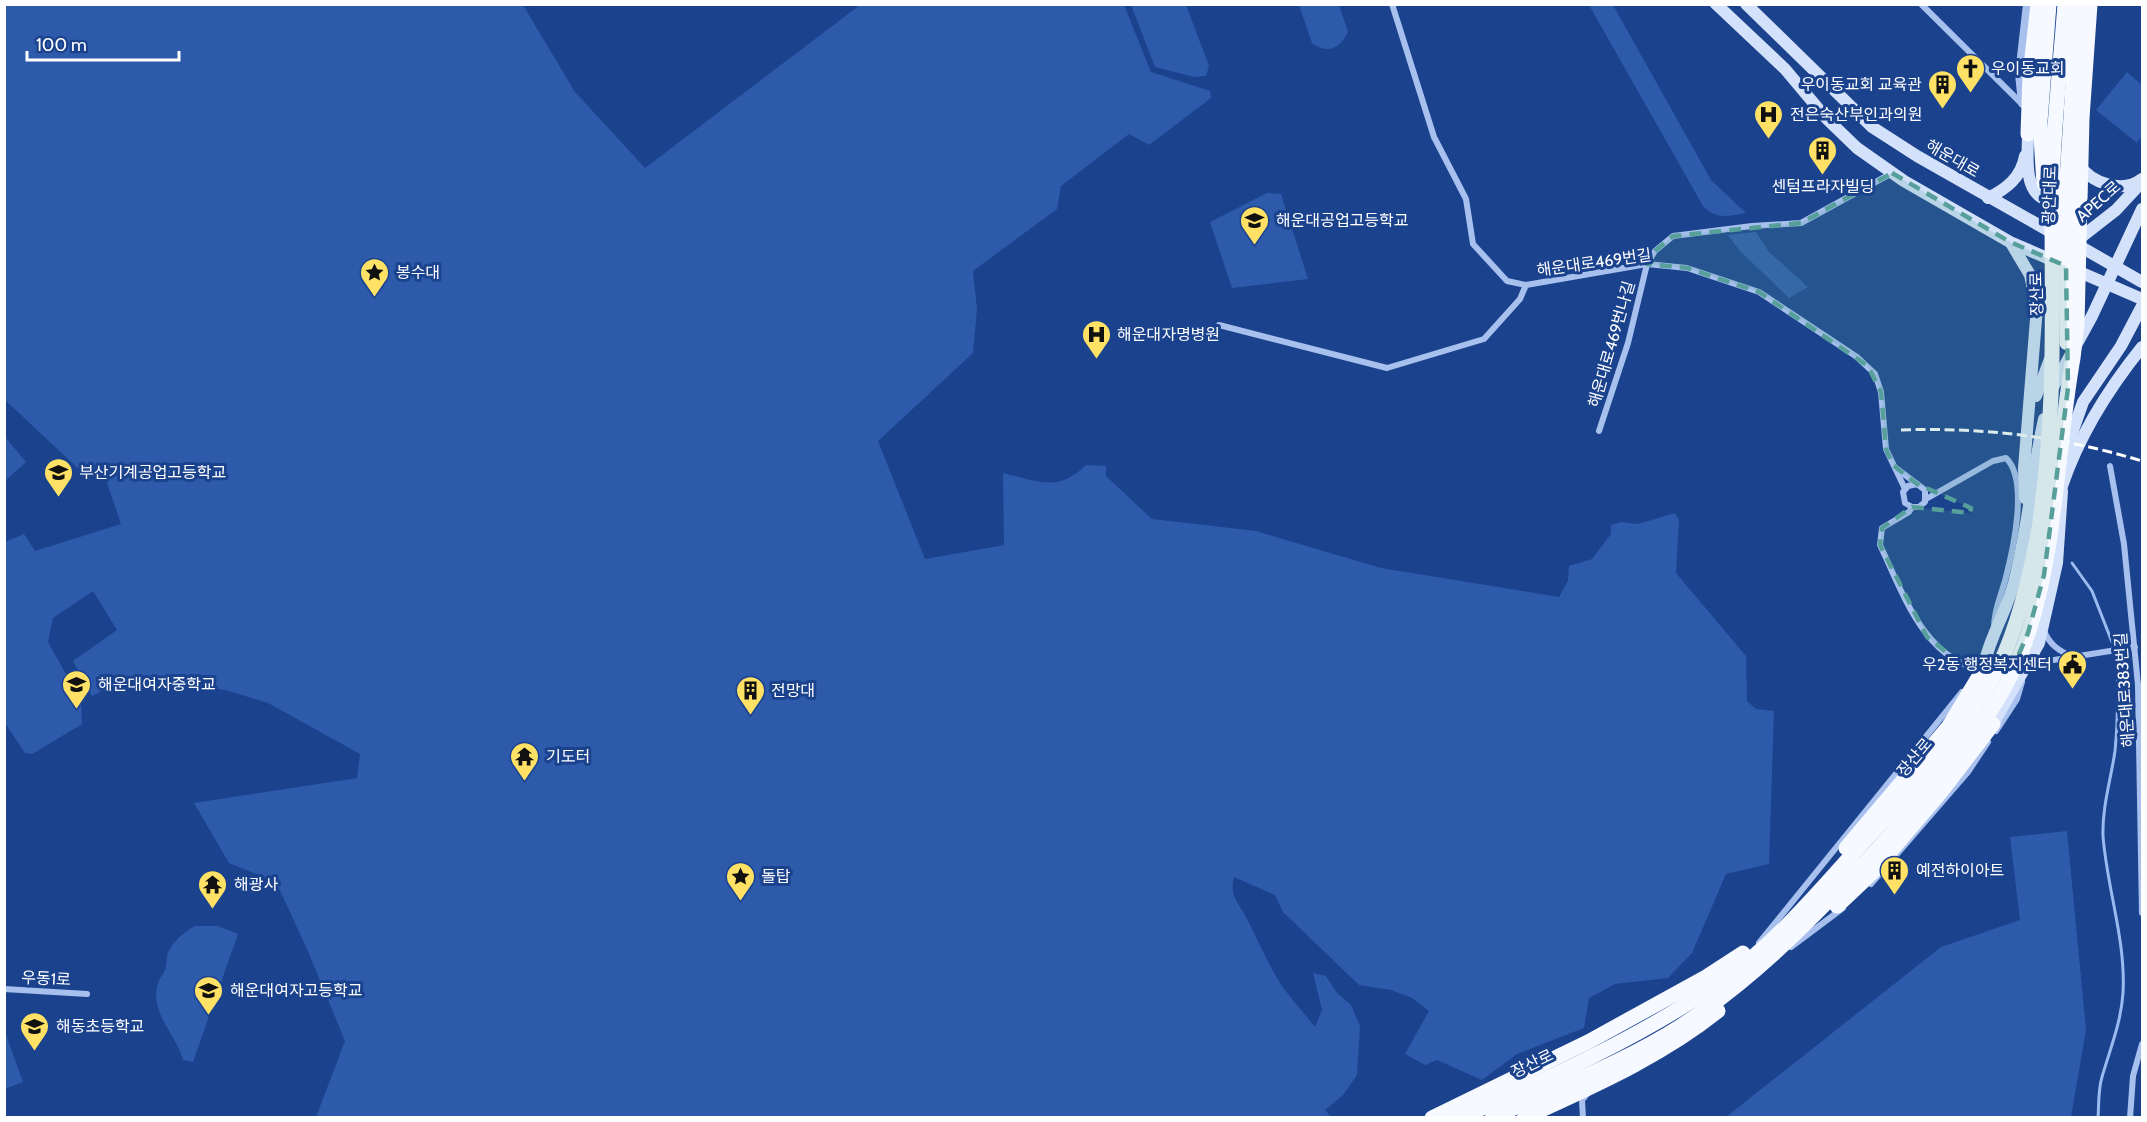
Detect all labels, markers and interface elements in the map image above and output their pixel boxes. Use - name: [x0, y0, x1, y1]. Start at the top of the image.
- scale bar: [27, 24, 178, 62]
- text: 100 m: [36, 34, 87, 56]
- church icon: 우이동교회: [1954, 52, 1986, 94]
- place label: 우이동교회: [1991, 59, 2065, 78]
- building icon: 우이동교회 교육관: [1927, 68, 1959, 110]
- place label: 우이동교회 교육관: [1801, 75, 1922, 94]
- hospital icon: 전은숙산부인과의원: [1753, 98, 1785, 140]
- place label: 전은숙산부인과의원: [1790, 105, 1922, 124]
- building icon: 센텀프라자빌딩: [1807, 134, 1839, 176]
- street label: 해운대로: [1922, 135, 1983, 182]
- street label: 광안대로: [2039, 165, 2060, 225]
- place label: 센텀프라자빌딩: [1771, 177, 1875, 196]
- street label: APEC로: [2072, 177, 2124, 226]
- school or university icon: 해운대공업고등학교: [1239, 204, 1271, 246]
- place label: 해운대공업고등학교: [1276, 211, 1408, 230]
- street label: 해운대로469번길: [1535, 245, 1653, 280]
- place icon: 봉수대: [359, 256, 391, 298]
- place label: 봉수대: [396, 263, 440, 282]
- street label: 장산로: [2027, 271, 2046, 316]
- street label: 해운대로469번나길: [1584, 279, 1639, 409]
- hospital icon: 해운대자명병원: [1080, 318, 1112, 360]
- place label: 해운대자명병원: [1117, 325, 1220, 344]
- school or university icon: 부산기계공업고등학교: [42, 456, 74, 498]
- place label: 부산기계공업고등학교: [79, 463, 226, 482]
- street label: 해운대로383번길: [2111, 632, 2138, 748]
- public building icon: 우2동 행정복지센터: [2057, 648, 2089, 690]
- place label: 우2동 행정복지센터: [1922, 655, 2052, 674]
- school or university icon: 해운대여자중학교: [61, 668, 93, 710]
- building icon: 전망대: [734, 674, 766, 716]
- place label: 해운대여자중학교: [98, 675, 216, 694]
- place label: 전망대: [771, 681, 815, 700]
- street label: 장산로: [1893, 734, 1936, 780]
- temple icon: 기도터: [509, 740, 541, 782]
- place label: 기도터: [546, 747, 590, 766]
- building icon: 예전하이아트: [1879, 854, 1911, 896]
- place icon: 돌탑: [724, 860, 756, 902]
- place label: 예전하이아트: [1916, 861, 2004, 880]
- place label: 돌탑: [761, 867, 791, 886]
- temple icon: 해광사: [197, 868, 229, 910]
- place label: 해광사: [234, 875, 278, 894]
- street label: 우동1로: [21, 968, 71, 989]
- school or university icon: 해운대여자고등학교: [193, 974, 225, 1016]
- place label: 해운대여자고등학교: [230, 981, 362, 1000]
- school or university icon: 해동초등학교: [19, 1010, 51, 1052]
- place label: 해동초등학교: [56, 1017, 144, 1036]
- street label: 장산로: [1508, 1045, 1556, 1082]

